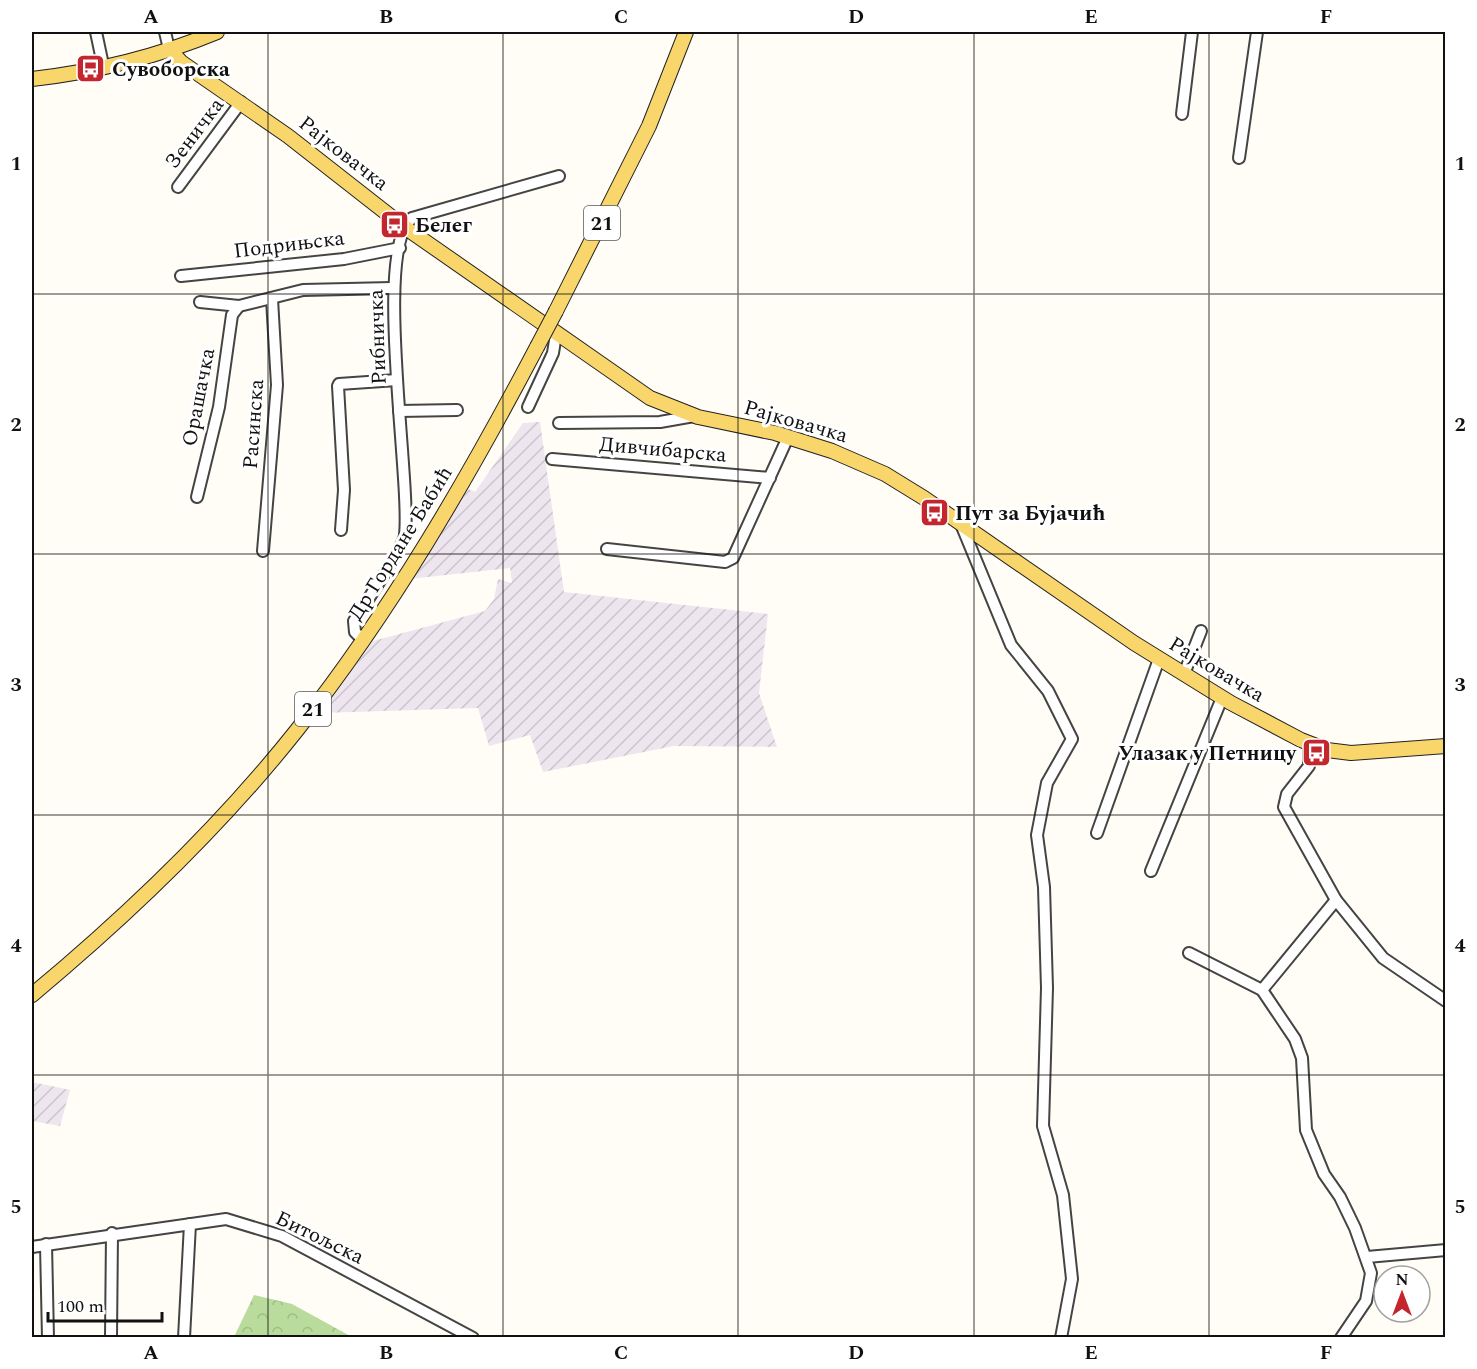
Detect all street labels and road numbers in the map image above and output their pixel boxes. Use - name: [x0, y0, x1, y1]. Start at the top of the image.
- street label: Зеничка: [157, 91, 233, 176]
- street label: Рајковачка: [291, 108, 396, 200]
- road number: 21: [584, 206, 620, 240]
- street label: Подрињска: [232, 222, 347, 268]
- street label: Рибничка: [360, 288, 396, 385]
- street label: Орашачка: [174, 345, 224, 449]
- street label: Расинска: [235, 377, 273, 470]
- street label: Рајковачка: [740, 392, 852, 452]
- street label: Дивчибарска: [598, 428, 729, 472]
- street label: Др Гордане Бабић: [340, 460, 461, 627]
- street label: Рајковачка: [1162, 629, 1271, 711]
- road number: 21: [295, 692, 331, 726]
- street label: Битољска: [270, 1203, 370, 1274]

